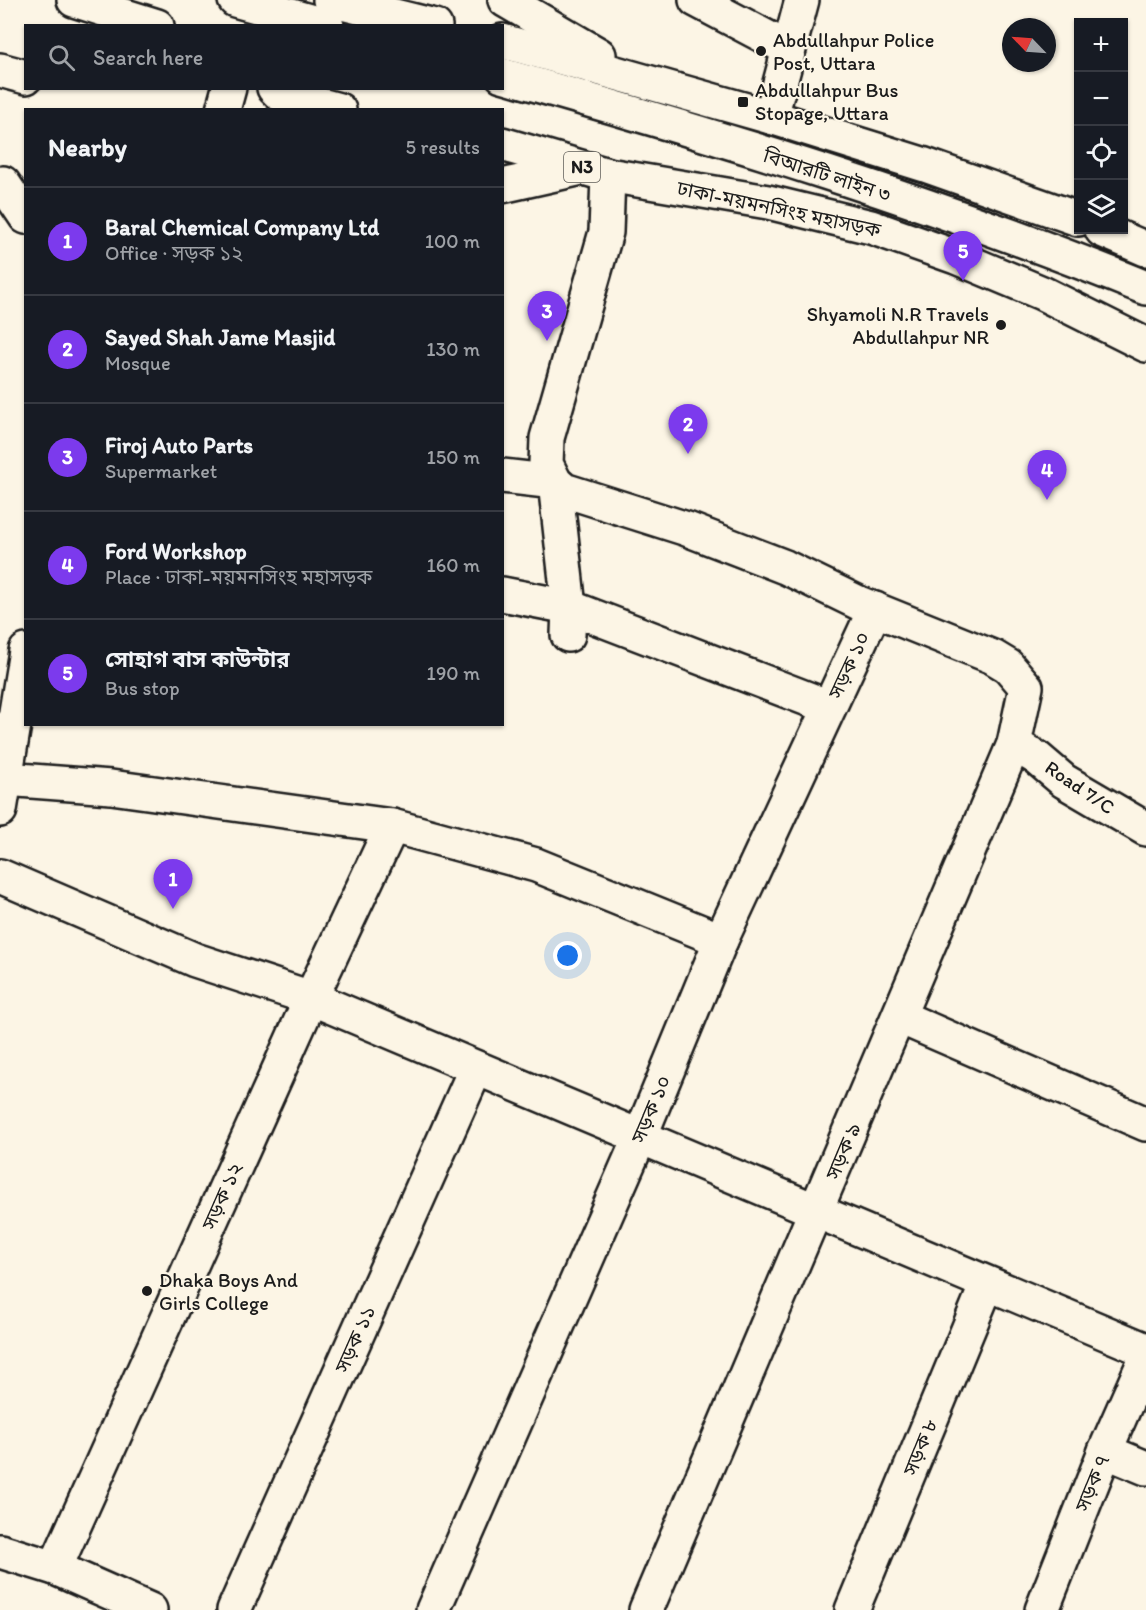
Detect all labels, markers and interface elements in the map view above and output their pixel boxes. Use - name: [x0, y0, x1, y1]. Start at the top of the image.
- north arrow: [1002, 18, 1056, 72]
- map controls: [1074, 18, 1128, 234]
- button: +: [1074, 18, 1128, 72]
- search box: [24, 24, 504, 90]
- place label: Abdullahpur Police Post, Uttara: [773, 28, 934, 75]
- icon: search: [45, 41, 78, 74]
- text: Search here: [93, 44, 203, 71]
- marker: Abdullahpur Police Post, Uttara: [754, 44, 768, 58]
- button: −: [1074, 72, 1128, 126]
- place label: Abdullahpur Bus Stopage, Uttara: [755, 78, 898, 125]
- marker: Abdullahpur Bus Stopage, Uttara: [736, 95, 750, 109]
- button: locate: [1074, 126, 1128, 180]
- text: Nearby: [48, 131, 127, 163]
- text: 5 results: [406, 135, 480, 159]
- street label: বিআরটি লাইন ৩: [760, 143, 894, 207]
- road number: N3: [564, 152, 600, 182]
- street label: ঢাকা-ময়মনসিংহ মহাসড়ক: [674, 175, 884, 242]
- button: layers: [1074, 180, 1128, 234]
- text: Baral Chemical Company Ltd: [105, 214, 379, 241]
- text: 1: [63, 229, 72, 253]
- text: 100 m: [425, 229, 480, 253]
- pin: 5: [944, 232, 982, 281]
- text: Office · সড়ক ১২: [105, 241, 243, 265]
- pin: 3: [528, 292, 566, 341]
- place label: Shyamoli N.R Travels Abdullahpur NR: [807, 302, 990, 349]
- marker: Shyamoli N.R Travels Abdullahpur NR: [994, 318, 1008, 332]
- text: Sayed Shah Jame Masjid: [105, 324, 335, 351]
- text: 2: [62, 337, 73, 361]
- text: 130 m: [426, 337, 480, 361]
- text: Mosque: [105, 351, 171, 375]
- pin: 2: [668, 404, 708, 454]
- text: Firoj Auto Parts: [105, 432, 253, 459]
- text: 3: [62, 445, 73, 469]
- text: 150 m: [427, 445, 480, 469]
- pin: 4: [1028, 450, 1066, 500]
- text: Supermarket: [105, 459, 217, 483]
- text: Ford Workshop: [105, 538, 247, 565]
- text: 4: [61, 553, 74, 577]
- text: 160 m: [427, 553, 480, 577]
- text: Place · ঢাকা-ময়মনসিংহ মহাসড়ক: [105, 565, 372, 589]
- street label: সড়ক ১০: [823, 628, 875, 703]
- text: সোহাগ বাস কাউন্টার: [105, 646, 290, 673]
- text: 5: [62, 661, 73, 685]
- text: 190 m: [427, 661, 480, 685]
- text: Bus stop: [105, 676, 180, 700]
- street label: Road 7/C: [1041, 755, 1119, 819]
- pin: 1: [154, 860, 192, 909]
- your location: [553, 941, 582, 970]
- street label: সড়ক ১০: [626, 1072, 676, 1147]
- street label: সড়ক ৯: [820, 1119, 866, 1184]
- street label: সড়ক ১২: [196, 1159, 247, 1234]
- place label: Dhaka Boys And Girls College: [159, 1268, 298, 1315]
- marker: Dhaka Boys And Girls College: [140, 1284, 154, 1298]
- street label: সড়ক ১১: [329, 1302, 380, 1377]
- street label: সড়ক ৮: [897, 1415, 942, 1480]
- street label: সড়ক ৭: [1069, 1451, 1114, 1516]

